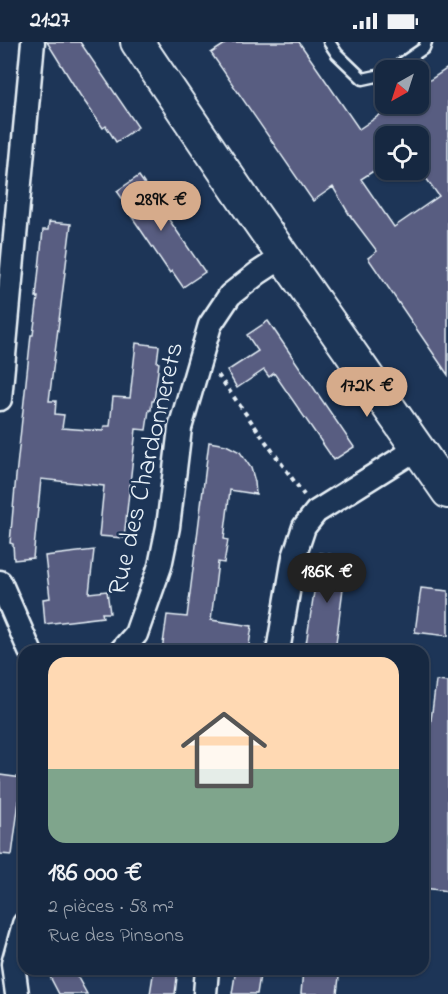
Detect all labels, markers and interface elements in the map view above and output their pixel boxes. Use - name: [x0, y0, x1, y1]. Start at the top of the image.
- text: 21:27: [30, 5, 70, 37]
- north arrow: [375, 60, 429, 114]
- map controls: [375, 60, 429, 180]
- button: locate: [375, 126, 429, 180]
- pin: 289K €: [112, 181, 210, 232]
- text: 289K €: [135, 186, 187, 215]
- street label: Rue des Chardonnerets: [99, 339, 195, 599]
- pin: 172K €: [318, 367, 416, 418]
- text: 172K €: [340, 372, 394, 401]
- pin: 186K €: [278, 553, 376, 604]
- text: 186K €: [301, 558, 353, 587]
- icon: home: [170, 696, 278, 804]
- text: 186 000 €: [48, 855, 142, 893]
- text: 2 pièces · 58 m²: [48, 893, 174, 922]
- text: Rue des Pinsons: [48, 922, 184, 951]

